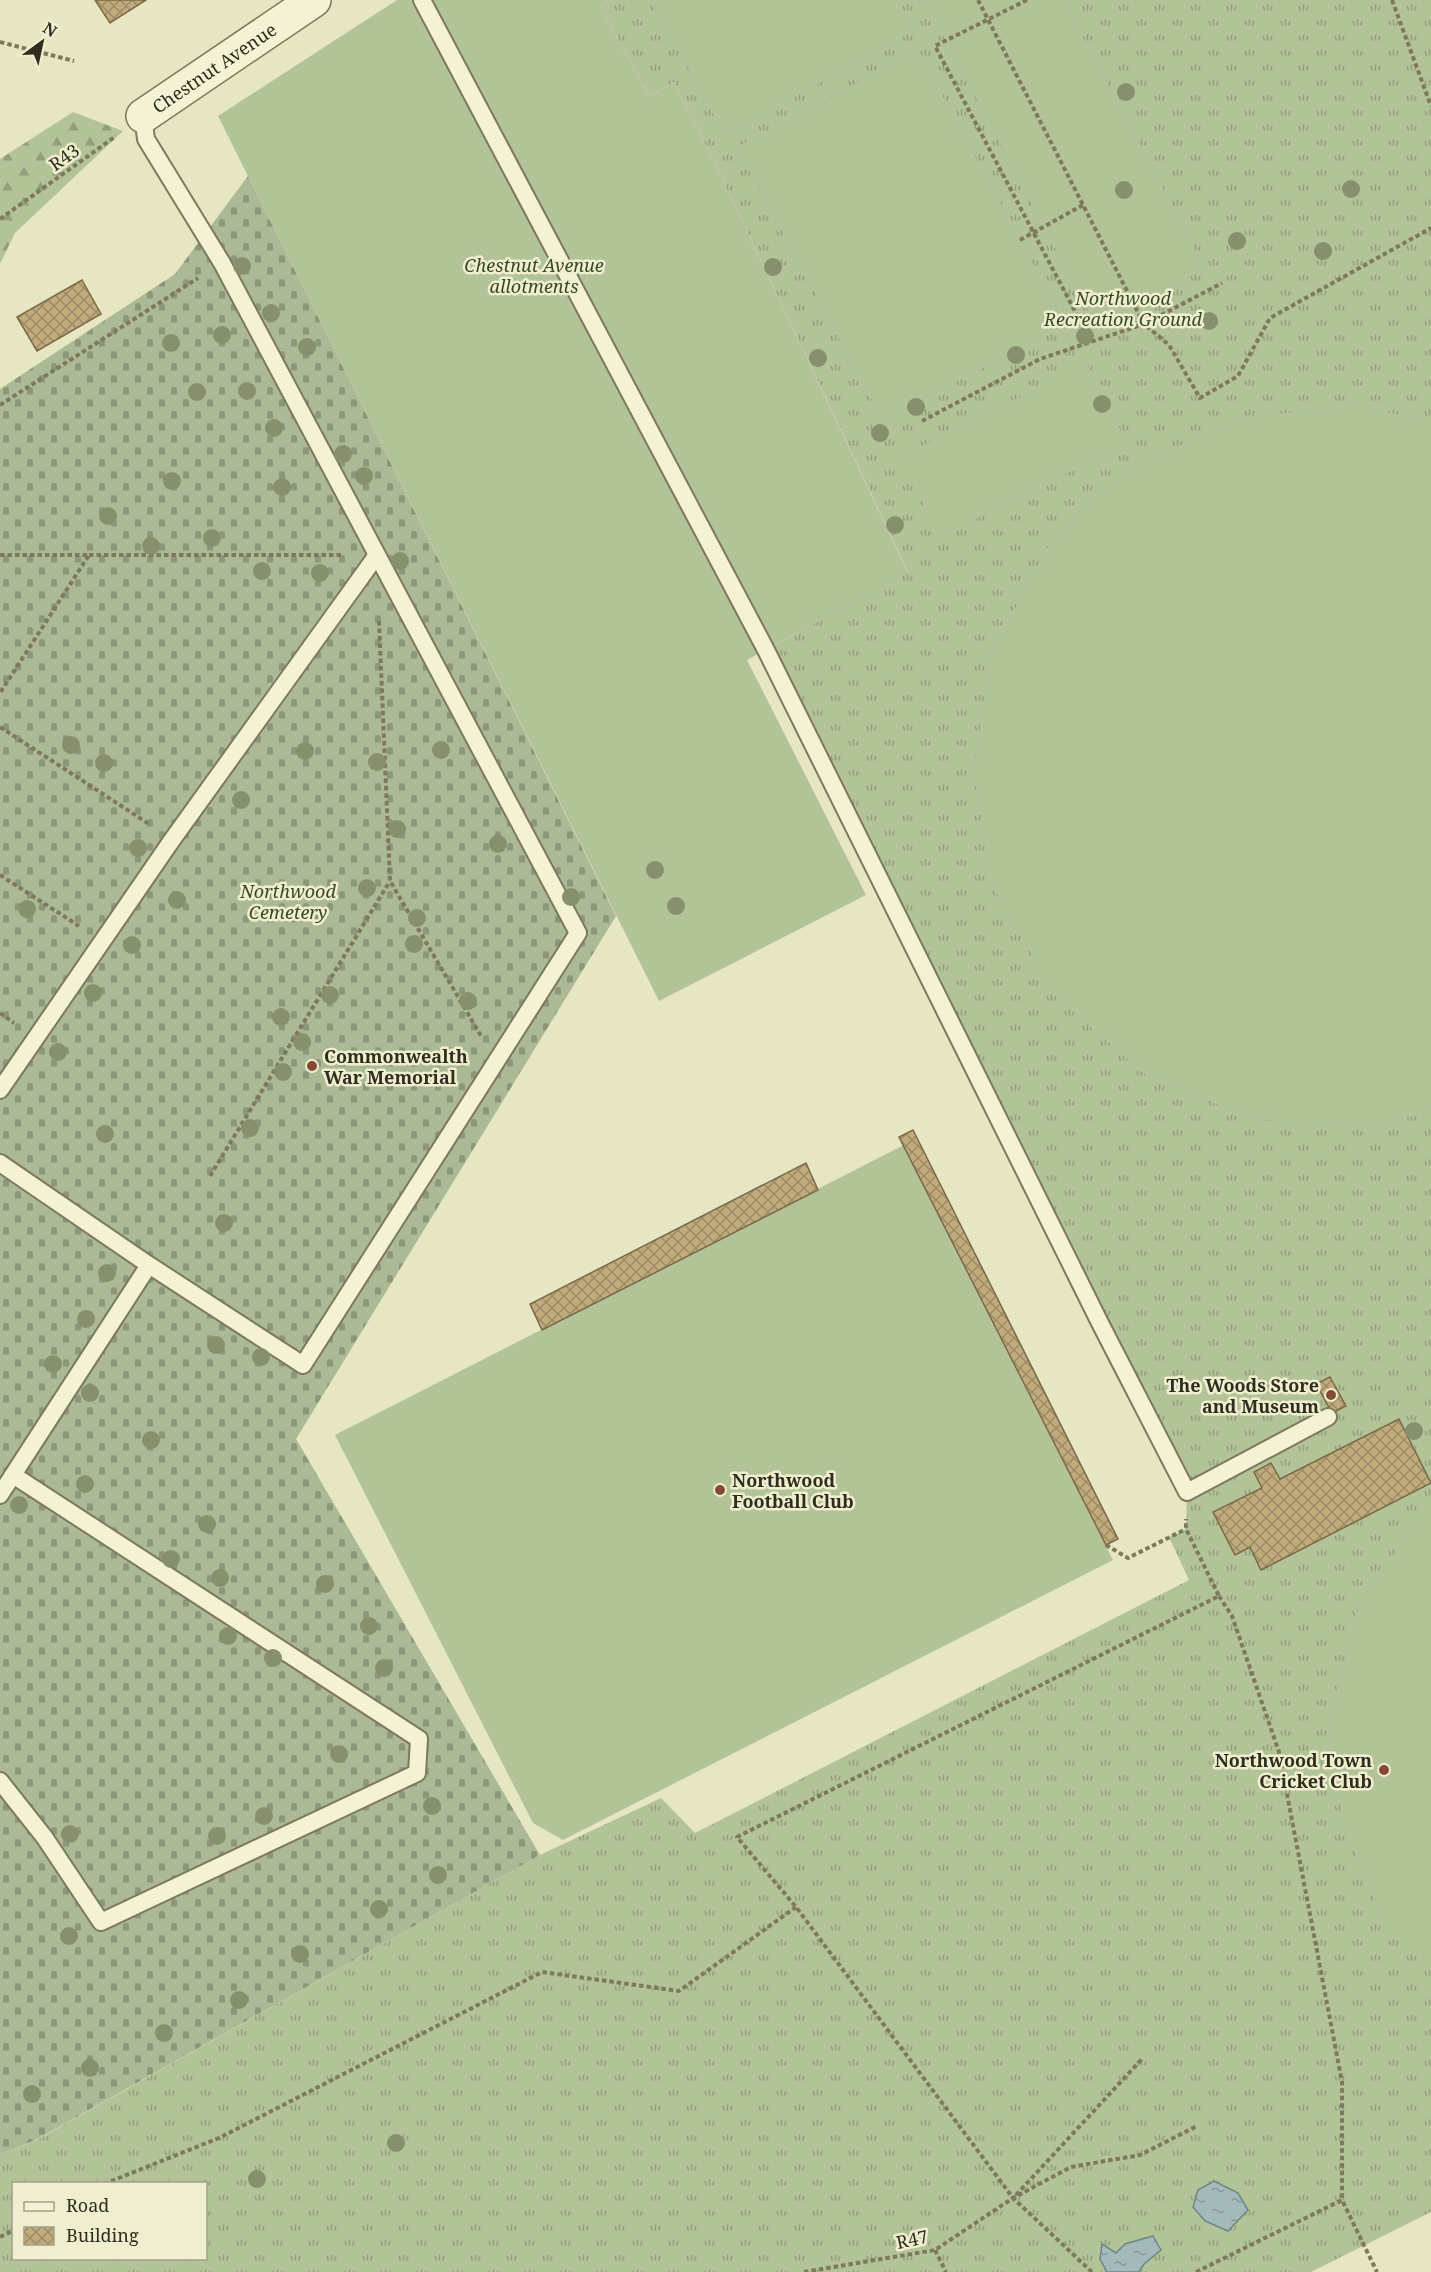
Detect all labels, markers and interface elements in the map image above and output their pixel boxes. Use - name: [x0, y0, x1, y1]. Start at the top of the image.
- north arrow: [12, 12, 72, 72]
- text: N: [39, 17, 62, 42]
- street label: Chestnut Avenue: [147, 17, 281, 118]
- street label: R43: [44, 138, 84, 176]
- park label: Chestnut Avenue allotments: [464, 253, 604, 298]
- park label: Northwood Recreation Ground: [1043, 286, 1203, 331]
- park label: Northwood Cemetery: [239, 879, 336, 924]
- place label: Commonwealth War Memorial: [324, 1044, 468, 1089]
- marker: Commonwealth War Memorial: [305, 1059, 319, 1073]
- place label: The Woods Store and Museum: [1167, 1373, 1319, 1418]
- marker: The Woods Store and Museum: [1324, 1388, 1338, 1402]
- place label: Northwood Football Club: [732, 1468, 854, 1513]
- marker: Northwood Football Club: [713, 1483, 727, 1497]
- place label: Northwood Town Cricket Club: [1215, 1748, 1372, 1793]
- marker: Northwood Town Cricket Club: [1377, 1763, 1391, 1777]
- legend: [12, 2182, 207, 2260]
- text: Road: [66, 2193, 109, 2217]
- text: Building: [66, 2223, 139, 2247]
- street label: R47: [894, 2224, 930, 2254]

